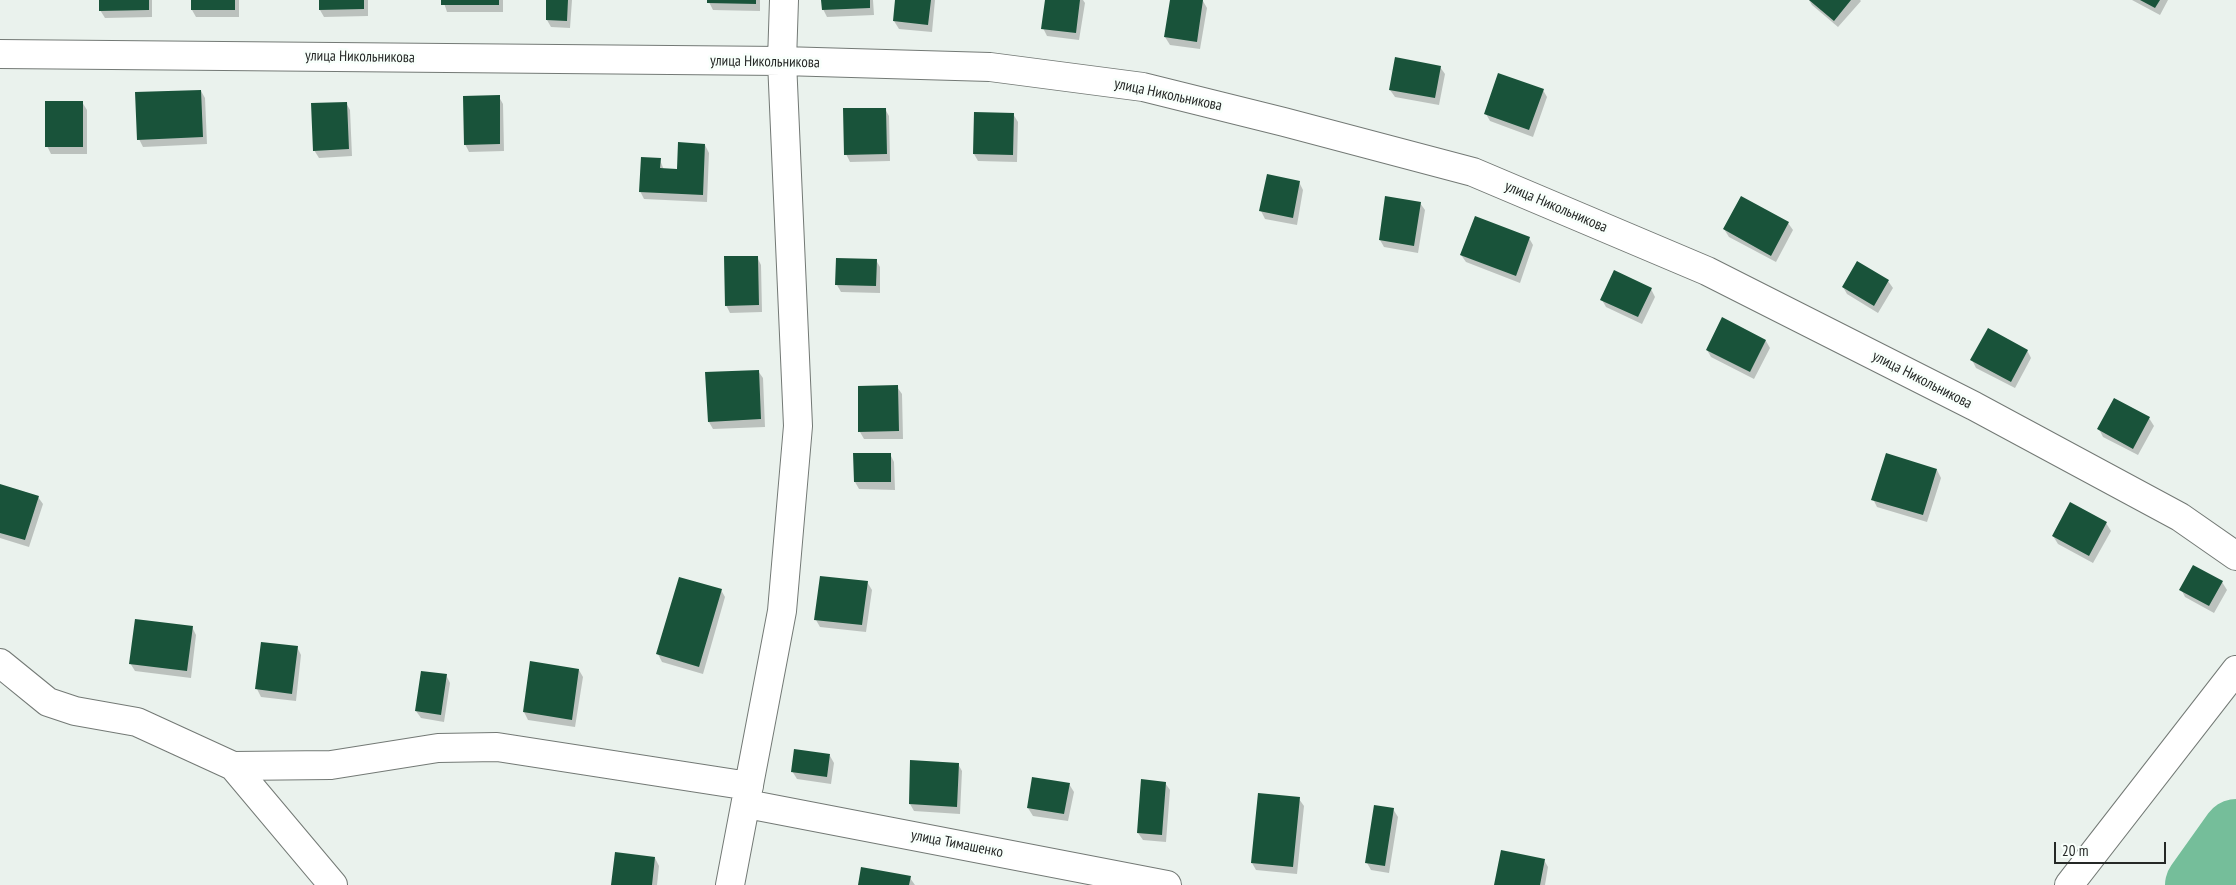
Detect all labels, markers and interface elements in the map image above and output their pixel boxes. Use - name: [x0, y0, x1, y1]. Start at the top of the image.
- street label: улица Никольникова: [305, 47, 415, 67]
- street label: улица Никольникова: [710, 52, 820, 72]
- street label: улица Никольникова: [1112, 75, 1224, 115]
- street label: улица Никольникова: [1502, 177, 1610, 237]
- street label: улица Никольникова: [1869, 347, 1975, 413]
- street label: улица Тимашенко: [909, 826, 1005, 862]
- scale bar: [2056, 832, 2168, 864]
- text: 20 m: [2062, 841, 2088, 860]

